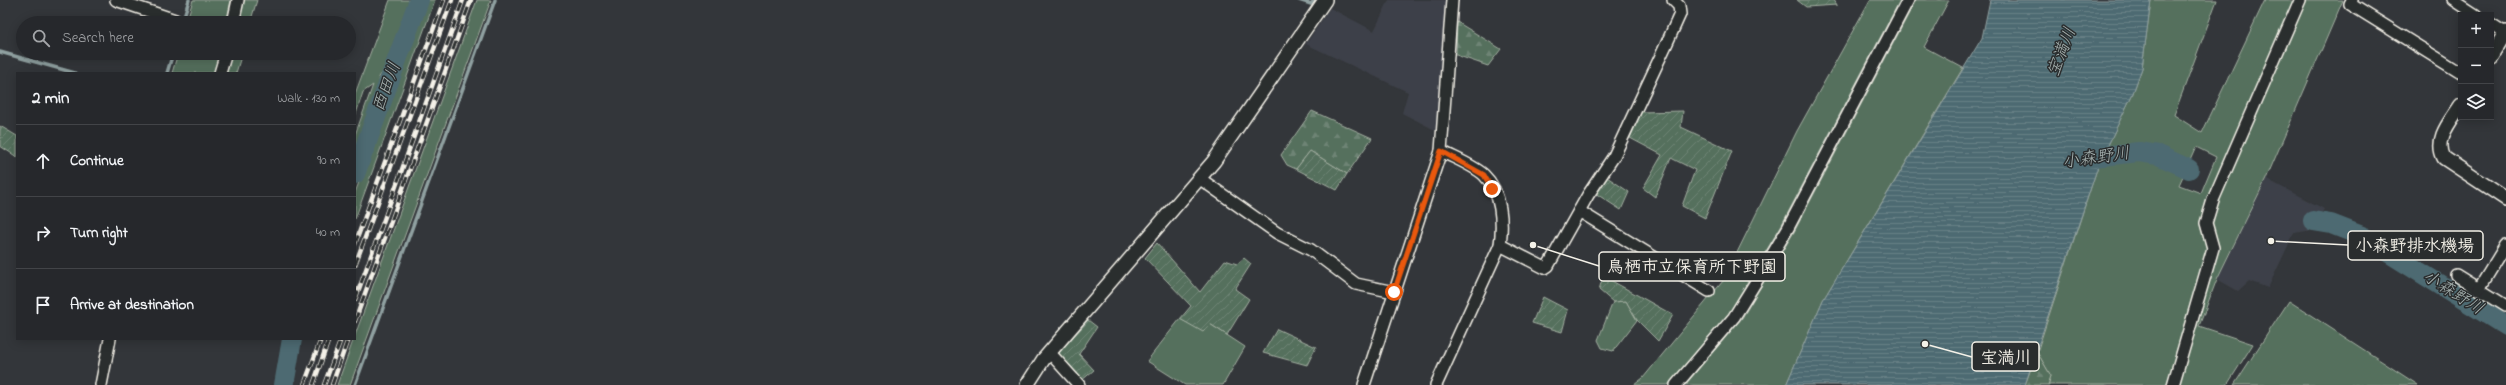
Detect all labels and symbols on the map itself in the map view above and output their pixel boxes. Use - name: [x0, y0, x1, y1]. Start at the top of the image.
- water label: 宝満川: [2041, 24, 2083, 80]
- water label: 西田川: [367, 59, 407, 115]
- water label: 小森野川: [2061, 141, 2131, 175]
- route end: [1483, 180, 1501, 198]
- callout: 小森野排水機場: [2348, 231, 2483, 260]
- text: 小森野排水機場: [2356, 234, 2475, 259]
- callout: 鳥栖市立保育所下野園: [1599, 252, 1785, 281]
- text: 鳥栖市立保育所下野園: [1607, 255, 1777, 280]
- water label: 小森野川: [2418, 264, 2488, 322]
- route start: [1385, 283, 1403, 301]
- callout: 宝満川: [1972, 342, 2039, 371]
- text: 宝満川: [1981, 346, 2032, 371]

